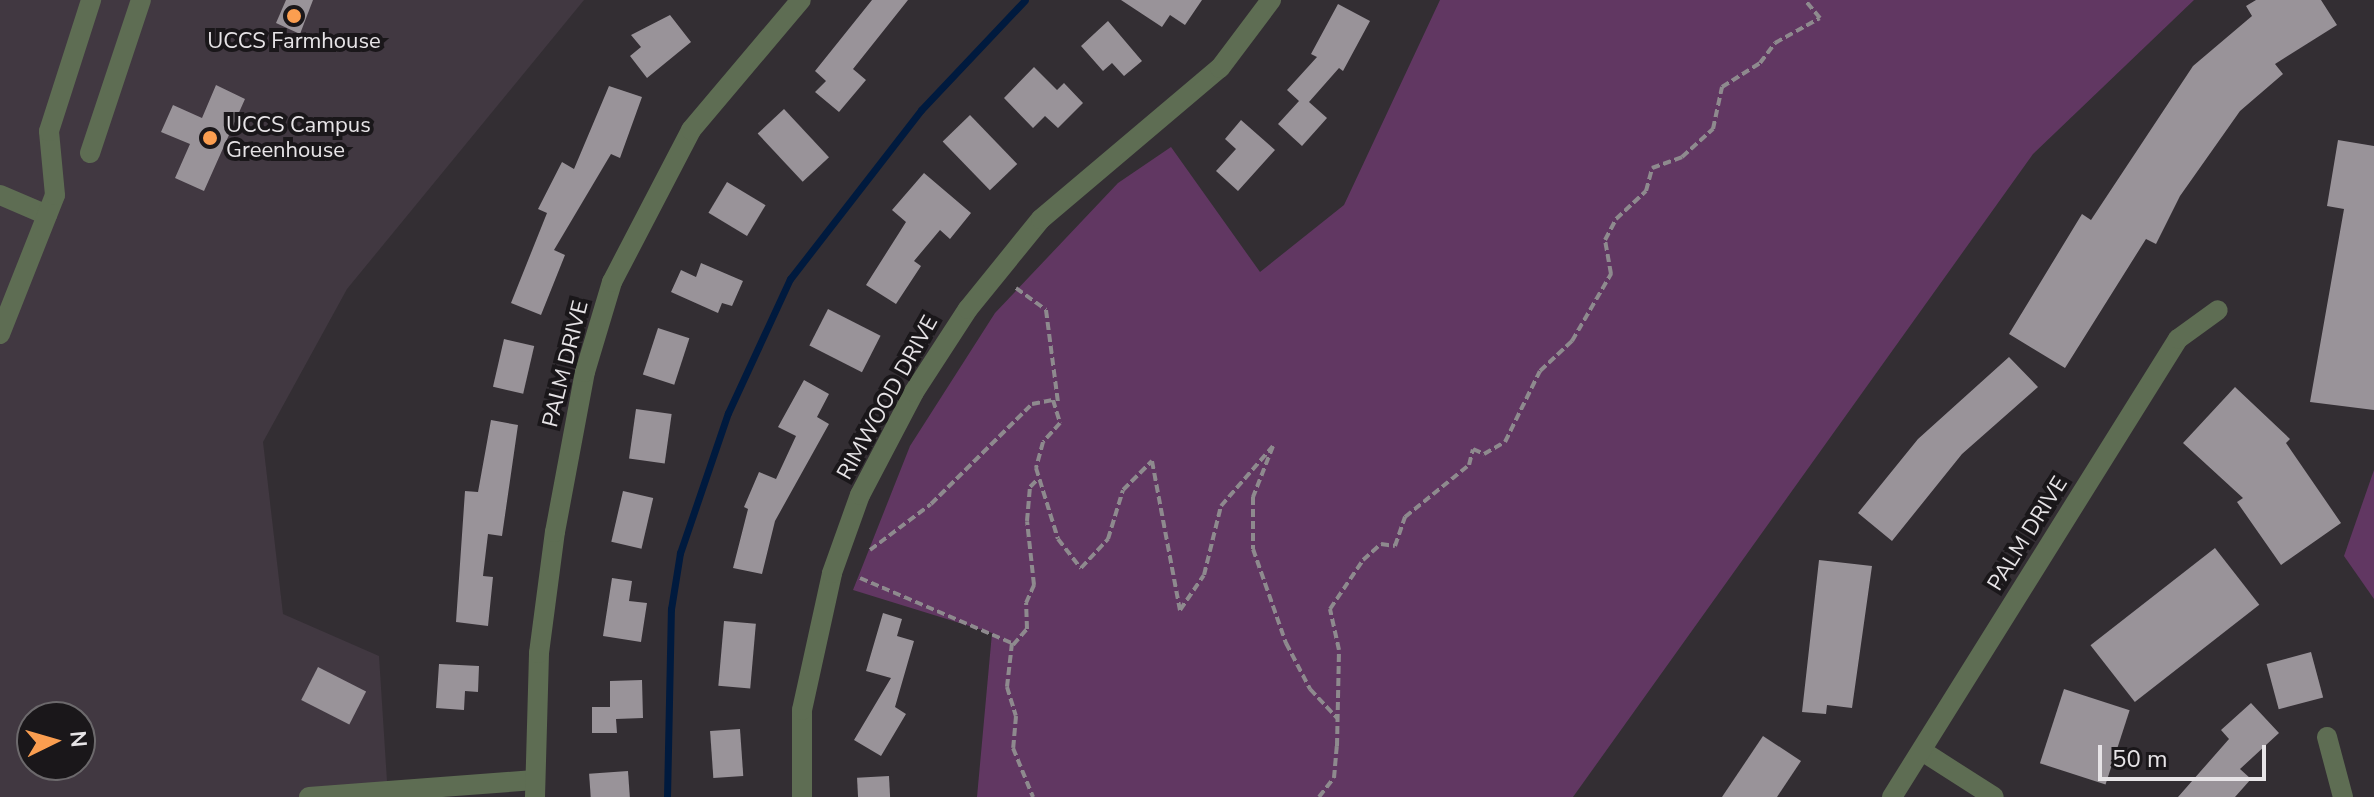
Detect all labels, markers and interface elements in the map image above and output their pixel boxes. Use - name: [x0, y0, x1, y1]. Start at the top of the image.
- marker: UCCS Farmhouse: [285, 7, 303, 25]
- place label: UCCS Farmhouse: [207, 29, 381, 55]
- place label: UCCS Campus Greenhouse: [226, 112, 371, 164]
- marker: UCCS Campus Greenhouse: [201, 129, 219, 147]
- street label: PALM DRIVE: [538, 298, 594, 430]
- street label: RIMWOOD DRIVE: [832, 311, 944, 485]
- street label: PALM DRIVE: [1983, 472, 2073, 596]
- north arrow: [16, 701, 96, 781]
- scale bar: [2102, 729, 2270, 779]
- text: N: [62, 730, 94, 749]
- text: 50 m: [2112, 743, 2168, 775]

